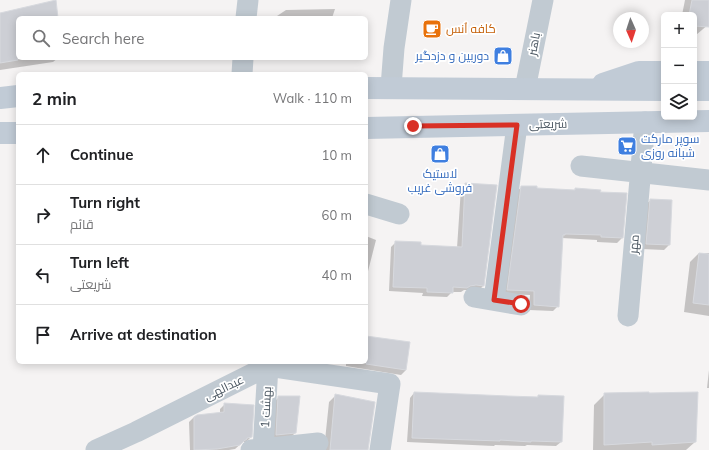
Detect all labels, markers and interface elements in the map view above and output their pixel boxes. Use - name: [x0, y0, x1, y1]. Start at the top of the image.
- north arrow: [613, 12, 649, 48]
- map controls: [661, 12, 697, 120]
- button: +: [661, 12, 697, 48]
- search box: [16, 16, 368, 60]
- cafe icon: کافه اُنس: [421, 18, 443, 40]
- place label: کافه اُنس: [446, 21, 496, 36]
- icon: search: [30, 27, 52, 49]
- text: Search here: [62, 29, 144, 48]
- street label: باهنر: [524, 31, 543, 58]
- shop icon: دوربین و دزدگیر: [492, 45, 514, 67]
- place label: دوربین و دزدگیر: [415, 48, 489, 63]
- button: −: [661, 48, 697, 84]
- button: layers: [661, 84, 697, 120]
- text: 2 min: [32, 88, 77, 109]
- text: Walk · 110 m: [273, 90, 352, 106]
- street label: شریعتی: [529, 116, 567, 131]
- route end: [404, 117, 422, 135]
- place label: سوپر مارکت شبانه روزی: [641, 131, 700, 160]
- supermarket icon: سوپر مارکت شبانه روزی: [616, 135, 638, 157]
- shop icon: لاستیک فروشی غریب: [429, 143, 451, 165]
- icon: ahead: [32, 144, 54, 166]
- text: Continue: [70, 145, 133, 164]
- text: 10 m: [322, 147, 352, 163]
- place label: لاستیک فروشی غریب: [408, 166, 472, 195]
- text: Turn right: [70, 193, 140, 212]
- icon: right: [32, 204, 54, 226]
- text: 60 m: [322, 207, 352, 223]
- text: قائم: [70, 216, 94, 232]
- street label: مهر: [625, 234, 642, 255]
- text: Turn left: [70, 253, 129, 272]
- icon: left: [32, 264, 54, 286]
- text: 40 m: [322, 267, 352, 283]
- text: شریعتی: [70, 276, 111, 292]
- route start: [512, 295, 530, 313]
- icon: arrive: [32, 324, 54, 346]
- text: Arrive at destination: [70, 325, 217, 344]
- street label: عبدالهی: [202, 372, 246, 404]
- street label: بهشت 1: [257, 386, 274, 428]

